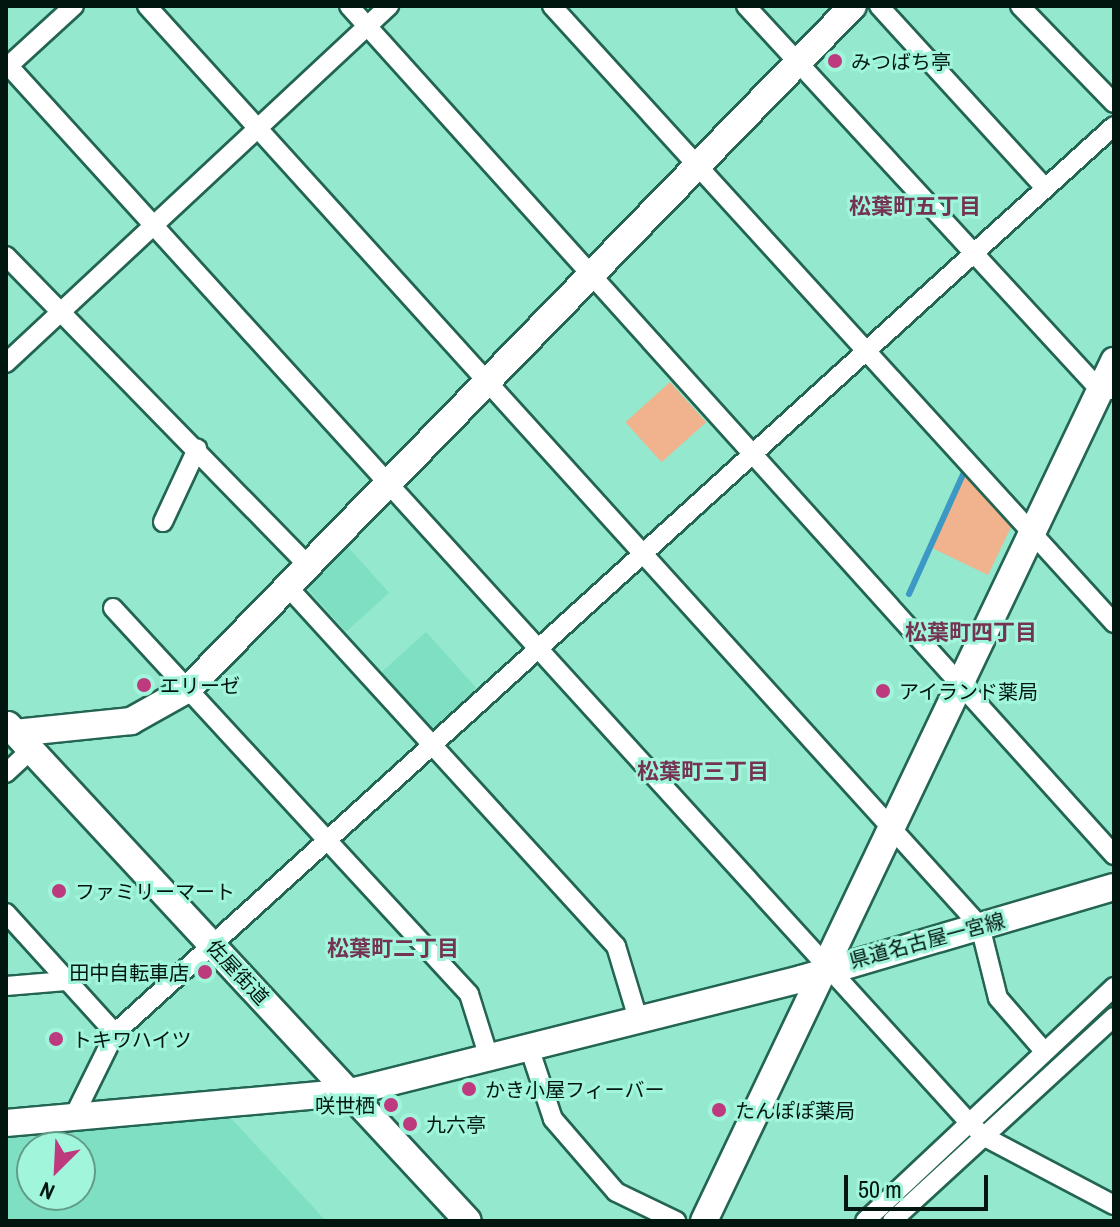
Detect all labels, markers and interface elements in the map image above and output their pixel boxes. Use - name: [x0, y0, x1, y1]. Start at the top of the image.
- place label: みつばち亭: [851, 49, 951, 73]
- marker: みつばち亭: [826, 52, 844, 70]
- district label: 松葉町五丁目: [849, 194, 981, 220]
- district label: 松葉町四丁目: [905, 620, 1037, 646]
- place label: エリーゼ: [160, 673, 240, 697]
- marker: エリーゼ: [135, 676, 153, 694]
- place label: アイランド薬局: [899, 679, 1039, 703]
- marker: アイランド薬局: [874, 682, 892, 700]
- district label: 松葉町三丁目: [637, 759, 769, 785]
- place label: ファミリーマート: [75, 879, 235, 903]
- marker: ファミリーマート: [50, 882, 68, 900]
- street label: 県道名古屋一宮線: [847, 908, 1007, 972]
- street label: 佐屋街道: [202, 935, 274, 1009]
- district label: 松葉町二丁目: [327, 936, 459, 962]
- place label: 田中自転車店: [69, 960, 189, 984]
- marker: 田中自転車店: [196, 963, 214, 981]
- place label: トキワハイツ: [72, 1027, 192, 1051]
- marker: トキワハイツ: [47, 1030, 65, 1048]
- place label: かき小屋フィーバー: [485, 1077, 665, 1101]
- marker: かき小屋フィーバー: [460, 1080, 478, 1098]
- place label: 咲世栖: [315, 1093, 375, 1117]
- marker: 咲世栖: [382, 1096, 400, 1114]
- place label: たんぽぽ薬局: [735, 1098, 855, 1122]
- marker: たんぽぽ薬局: [710, 1101, 728, 1119]
- place label: 九六亭: [426, 1112, 486, 1136]
- marker: 九六亭: [401, 1115, 419, 1133]
- north arrow: [16, 1131, 96, 1211]
- scale bar: [848, 1159, 992, 1209]
- text: 50 m: [858, 1173, 902, 1205]
- text: N: [35, 1175, 59, 1207]

